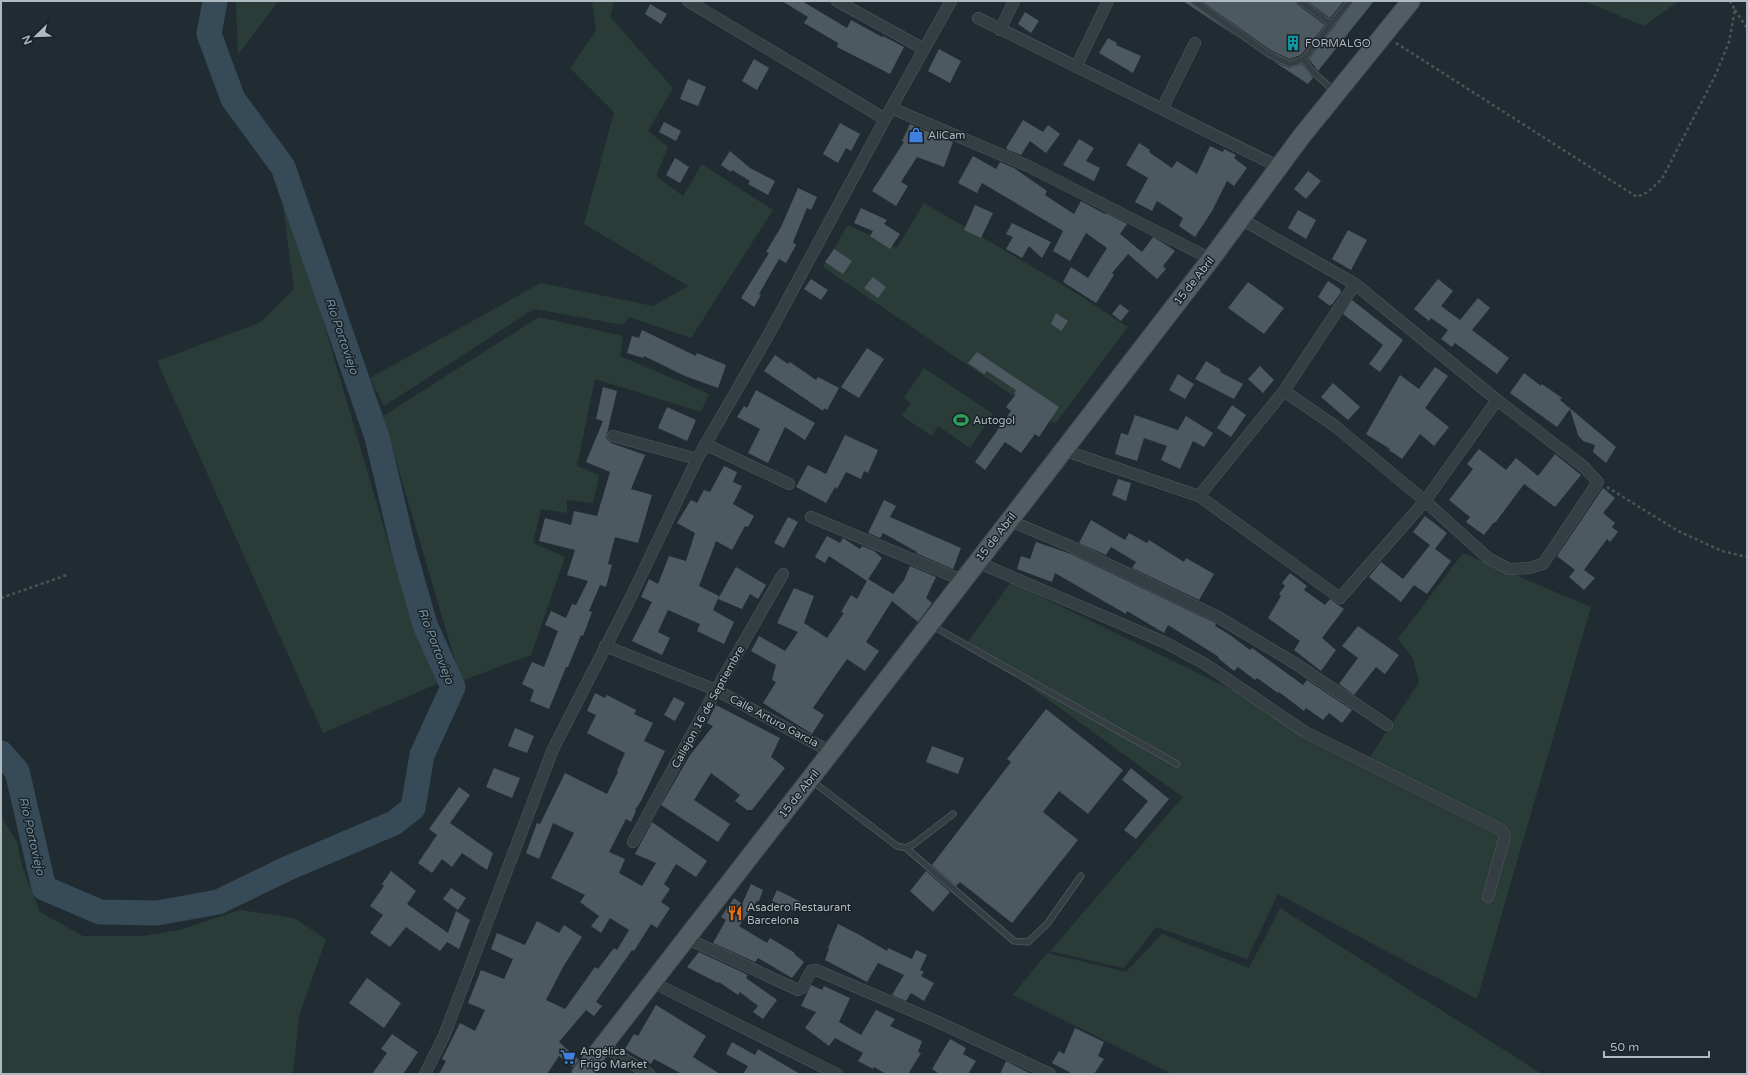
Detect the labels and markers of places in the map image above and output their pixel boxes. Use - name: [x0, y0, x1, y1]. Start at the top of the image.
- building icon: FORMALGO: [1284, 34, 1302, 52]
- place label: FORMALGO: [1305, 37, 1371, 50]
- shop icon: AliCam: [907, 126, 925, 144]
- place label: AliCam: [928, 129, 965, 142]
- sports icon: Autogol: [952, 411, 970, 429]
- place label: Autogol: [973, 414, 1015, 427]
- place label: Asadero Restaurant Barcelona: [747, 901, 851, 927]
- restaurant icon: Asadero Restaurant Barcelona: [726, 904, 744, 922]
- place label: Angélica Frigo Market: [580, 1045, 647, 1071]
- supermarket icon: Angélica Frigo Market: [559, 1048, 577, 1066]

